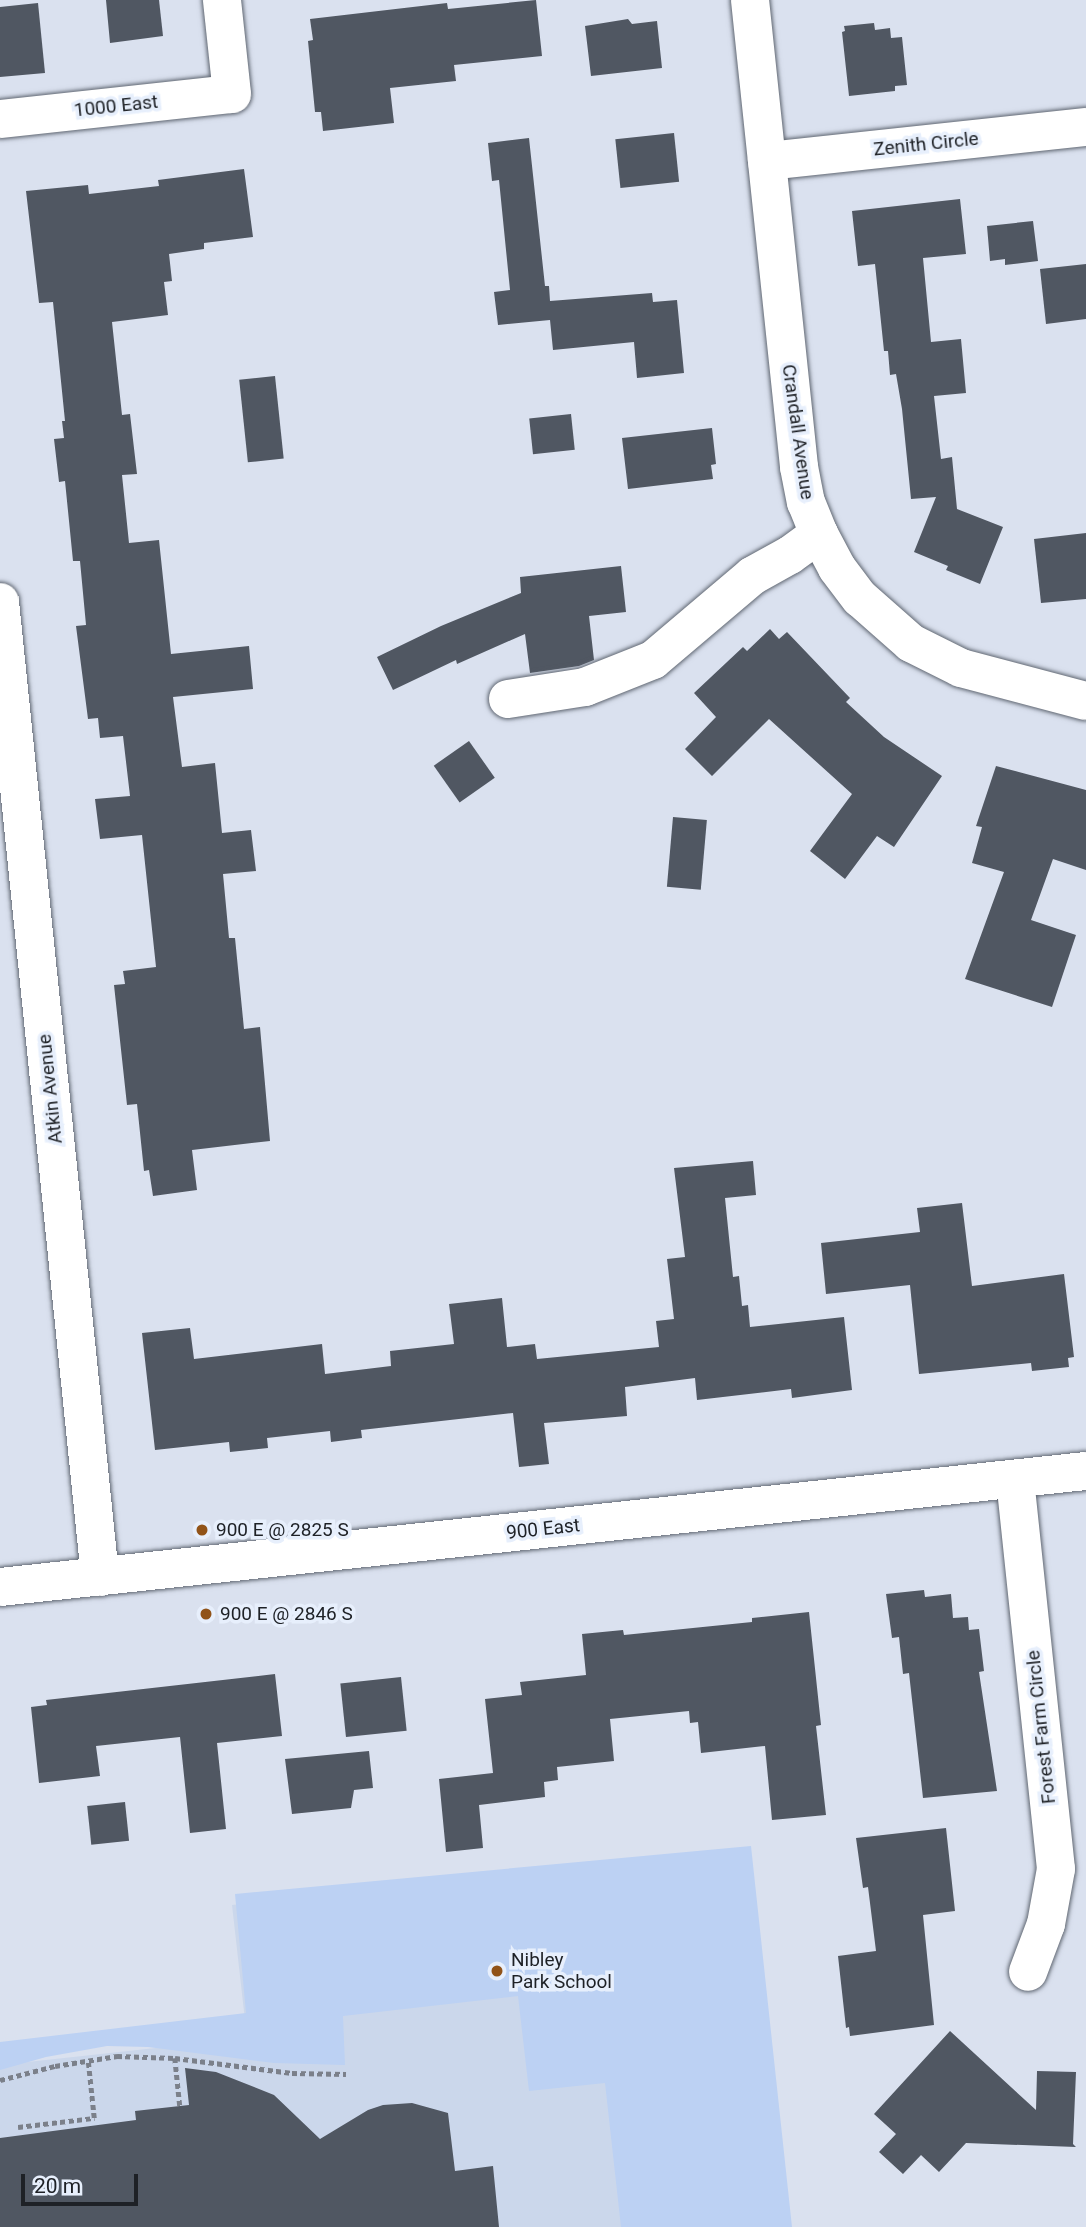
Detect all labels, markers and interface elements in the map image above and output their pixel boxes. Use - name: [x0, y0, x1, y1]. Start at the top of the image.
- street label: 1000 East: [73, 90, 159, 122]
- street label: Zenith Circle: [872, 127, 980, 161]
- street label: Crandall Avenue: [777, 363, 819, 501]
- street label: Atkin Avenue: [33, 1033, 67, 1145]
- street label: 900 East: [505, 1514, 581, 1544]
- place label: 900 E @ 2825 S: [216, 1519, 349, 1541]
- marker: 900 E @ 2825 S: [194, 1522, 210, 1538]
- place label: 900 E @ 2846 S: [220, 1603, 353, 1625]
- marker: 900 E @ 2846 S: [198, 1606, 214, 1622]
- street label: Forest Farm Circle: [1022, 1649, 1060, 1805]
- place label: Nibley Park School: [511, 1949, 612, 1993]
- marker: Nibley Park School: [489, 1963, 505, 1979]
- scale bar: [24, 2160, 142, 2204]
- text: 20 m: [34, 2174, 81, 2198]

